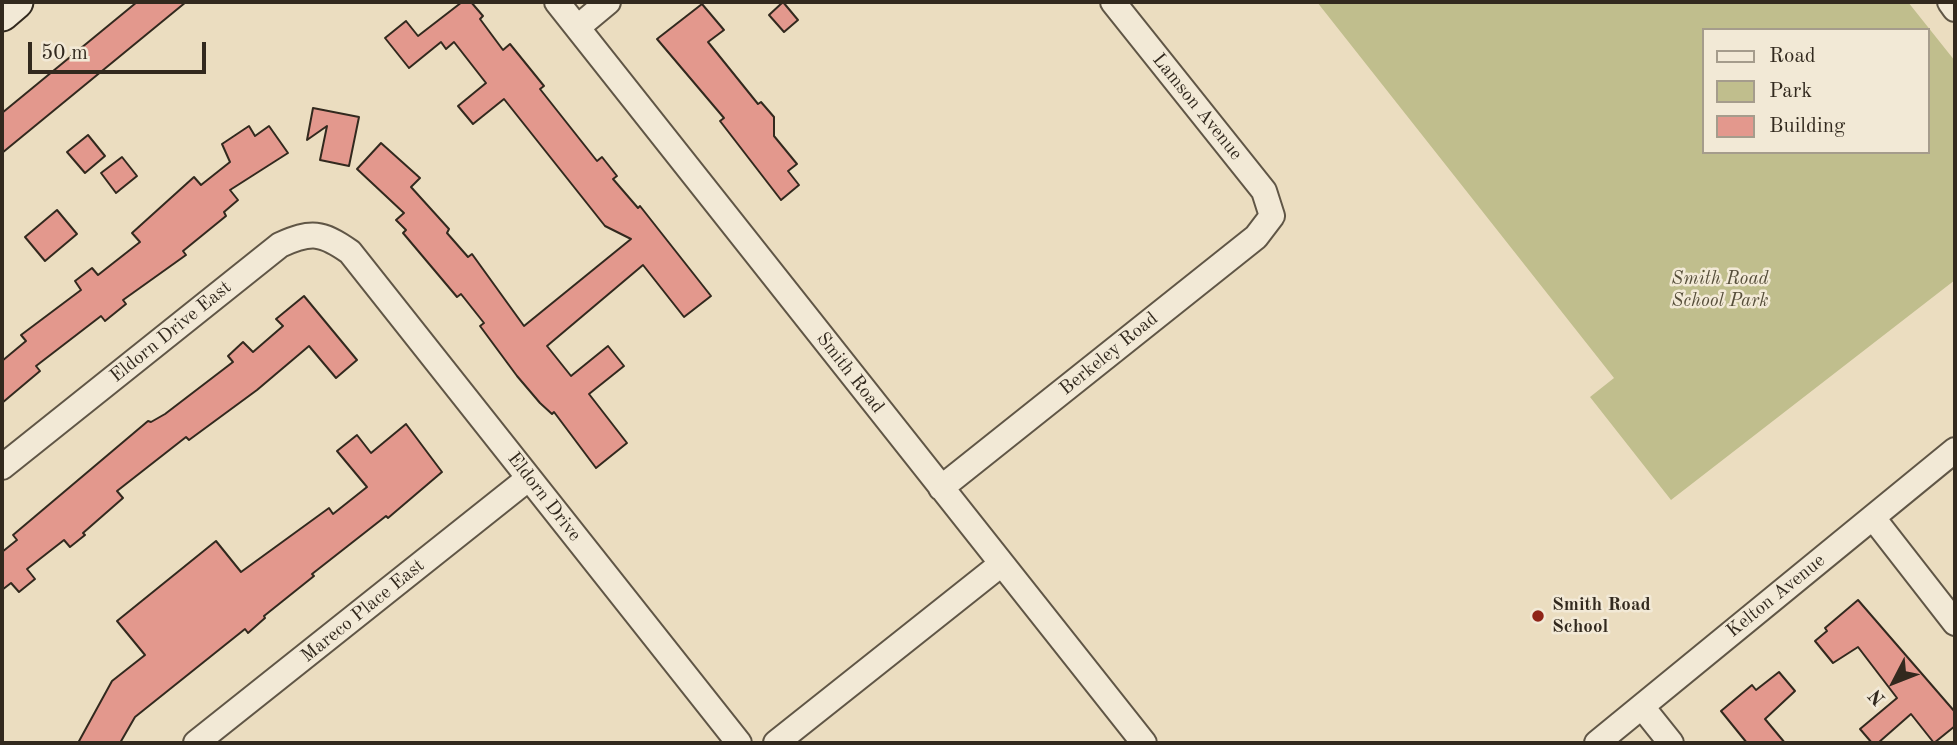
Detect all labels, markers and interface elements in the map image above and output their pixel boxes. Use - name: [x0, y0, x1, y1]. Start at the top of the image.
- scale bar: [32, 28, 210, 72]
- legend: [1702, 28, 1929, 154]
- text: 50 m: [41, 43, 88, 64]
- text: Road: [1769, 46, 1816, 67]
- street label: Lamson Avenue: [1147, 49, 1247, 165]
- text: Park: [1769, 81, 1812, 102]
- text: Building: [1769, 116, 1845, 137]
- park label: Smith Road School Park: [1671, 268, 1769, 312]
- street label: Eldorn Drive East: [106, 276, 236, 388]
- street label: Berkeley Road: [1055, 307, 1163, 401]
- street label: Smith Road: [811, 328, 889, 418]
- street label: Eldorn Drive: [502, 448, 586, 546]
- street label: Kelton Avenue: [1722, 549, 1830, 643]
- street label: Mareco Place East: [297, 554, 429, 668]
- place label: Smith Road School: [1552, 594, 1651, 638]
- marker: Smith Road School: [1530, 608, 1546, 624]
- north arrow: [1859, 647, 1929, 717]
- text: N: [1866, 685, 1890, 708]

